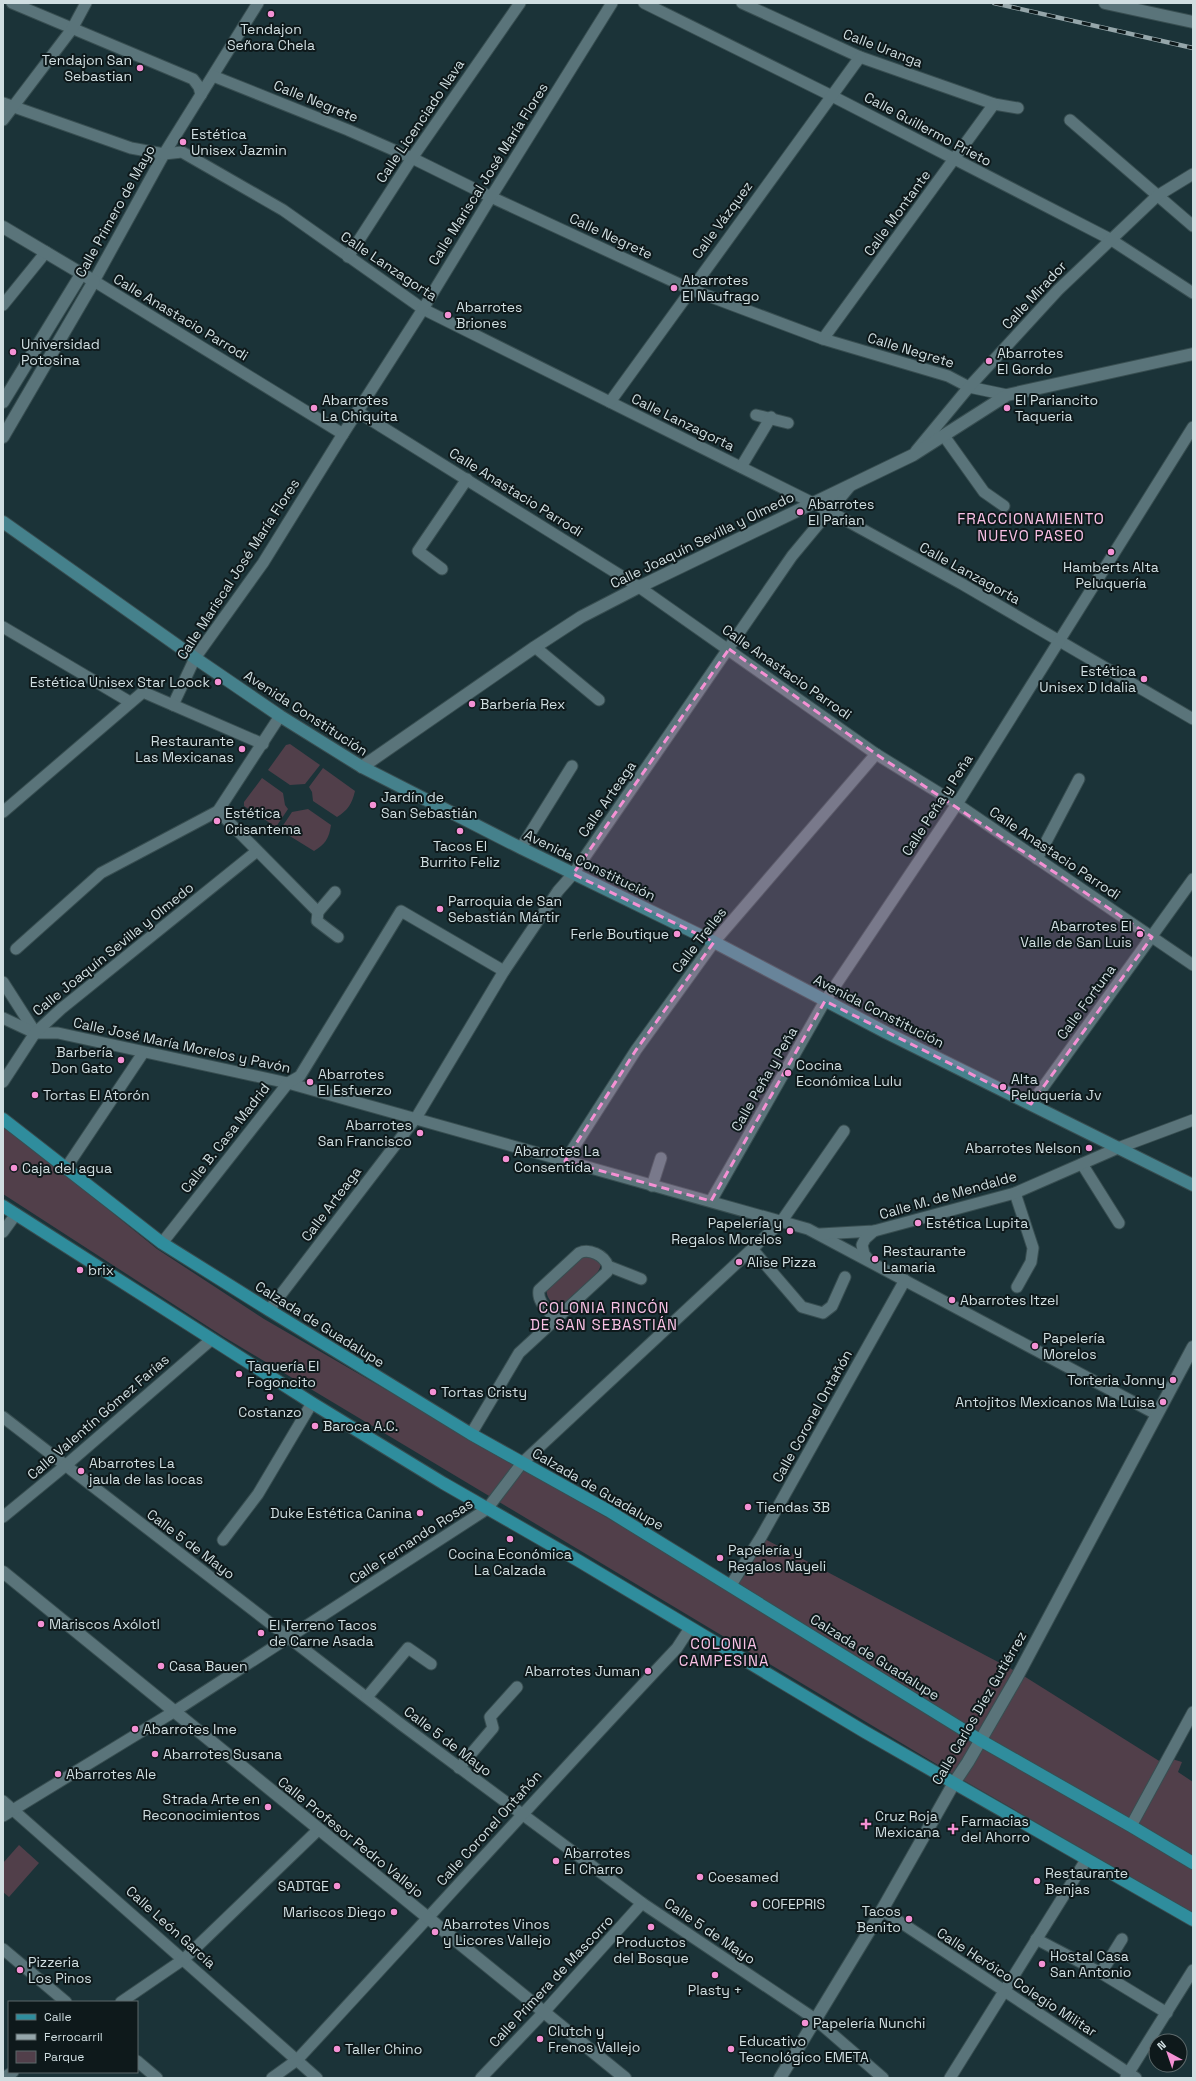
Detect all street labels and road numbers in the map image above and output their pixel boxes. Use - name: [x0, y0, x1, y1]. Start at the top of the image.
- street label: Calle Uranga: [841, 25, 925, 71]
- street label: Calle Licenciado Nava: [372, 56, 468, 186]
- street label: Calle Negrete: [271, 76, 361, 126]
- street label: Calle Mariscal José María Flores: [424, 79, 552, 269]
- street label: Calle Guillermo Prieto: [861, 88, 995, 170]
- street label: Calle Primero de Mayo: [71, 142, 159, 280]
- street label: Calle Montante: [860, 166, 934, 260]
- street label: Calle Vázquez: [688, 178, 756, 262]
- street label: Calle Negrete: [566, 209, 656, 263]
- street label: Calle Lanzagorta: [337, 227, 441, 305]
- street label: Calle Mirador: [998, 257, 1070, 333]
- street label: Calle Anastacio Parrodi: [110, 270, 252, 364]
- street label: Calle Negrete: [865, 328, 957, 372]
- street label: Calle Lanzagorta: [628, 389, 738, 455]
- street label: Calle Anastacio Parrodi: [446, 444, 586, 540]
- street label: Calle Mariscal José María Flores: [173, 475, 303, 663]
- street label: Calle Joaquín Sevilla y Olmedo: [607, 488, 797, 592]
- street label: Calle Lanzagorta: [916, 538, 1024, 608]
- street label: Calle Anastacio Parrodi: [719, 620, 855, 724]
- street label: Avenida Constitución: [241, 666, 371, 760]
- street label: Calle Peña y Peña: [897, 751, 977, 859]
- street label: Calle Arteaga: [574, 757, 640, 841]
- street label: Calle Anastacio Parrodi: [986, 802, 1124, 904]
- street label: Avenida Constitución: [521, 825, 659, 905]
- street label: Calle Joaquín Sevilla y Olmedo: [29, 878, 197, 1020]
- street label: Calle Trelles: [668, 904, 730, 976]
- street label: Calle Fortuna: [1053, 961, 1119, 1043]
- street label: Avenida Constitución: [811, 970, 947, 1052]
- street label: Calle José María Morelos y Pavón: [72, 1013, 292, 1077]
- street label: Calle Peña y Peña: [727, 1024, 801, 1134]
- street label: Calle B. Casa Madrid: [177, 1080, 273, 1196]
- street label: Calle Arteaga: [297, 1163, 365, 1245]
- street label: Calle M. de Mendalde: [877, 1167, 1019, 1223]
- street label: Calzada de Guadalupe: [252, 1277, 388, 1371]
- street label: Calle Coronel Ontañón: [768, 1346, 856, 1486]
- street label: Calle Valentín Gómez Farías: [23, 1350, 173, 1484]
- street label: Calzada de Guadalupe: [529, 1444, 667, 1534]
- street label: Calle Fernando Rosas: [346, 1494, 476, 1588]
- street label: Calle 5 de Mayo: [143, 1505, 239, 1583]
- street label: Calzada de Guadalupe: [807, 1610, 943, 1704]
- street label: Calle Carlos Díez Gutiérrez: [928, 1628, 1030, 1788]
- street label: Calle 5 de Mayo: [400, 1702, 496, 1780]
- street label: Calle Coronel Ontañón: [432, 1767, 546, 1889]
- street label: Calle Profesor Pedro Vallejo: [274, 1773, 428, 1901]
- street label: Calle León García: [122, 1882, 220, 1972]
- street label: Calle 5 de Mayo: [661, 1894, 759, 1968]
- street label: Calle Primera de Mascorro: [485, 1911, 617, 2051]
- street label: Calle Heróico Colegio Militar: [934, 1923, 1100, 2041]

